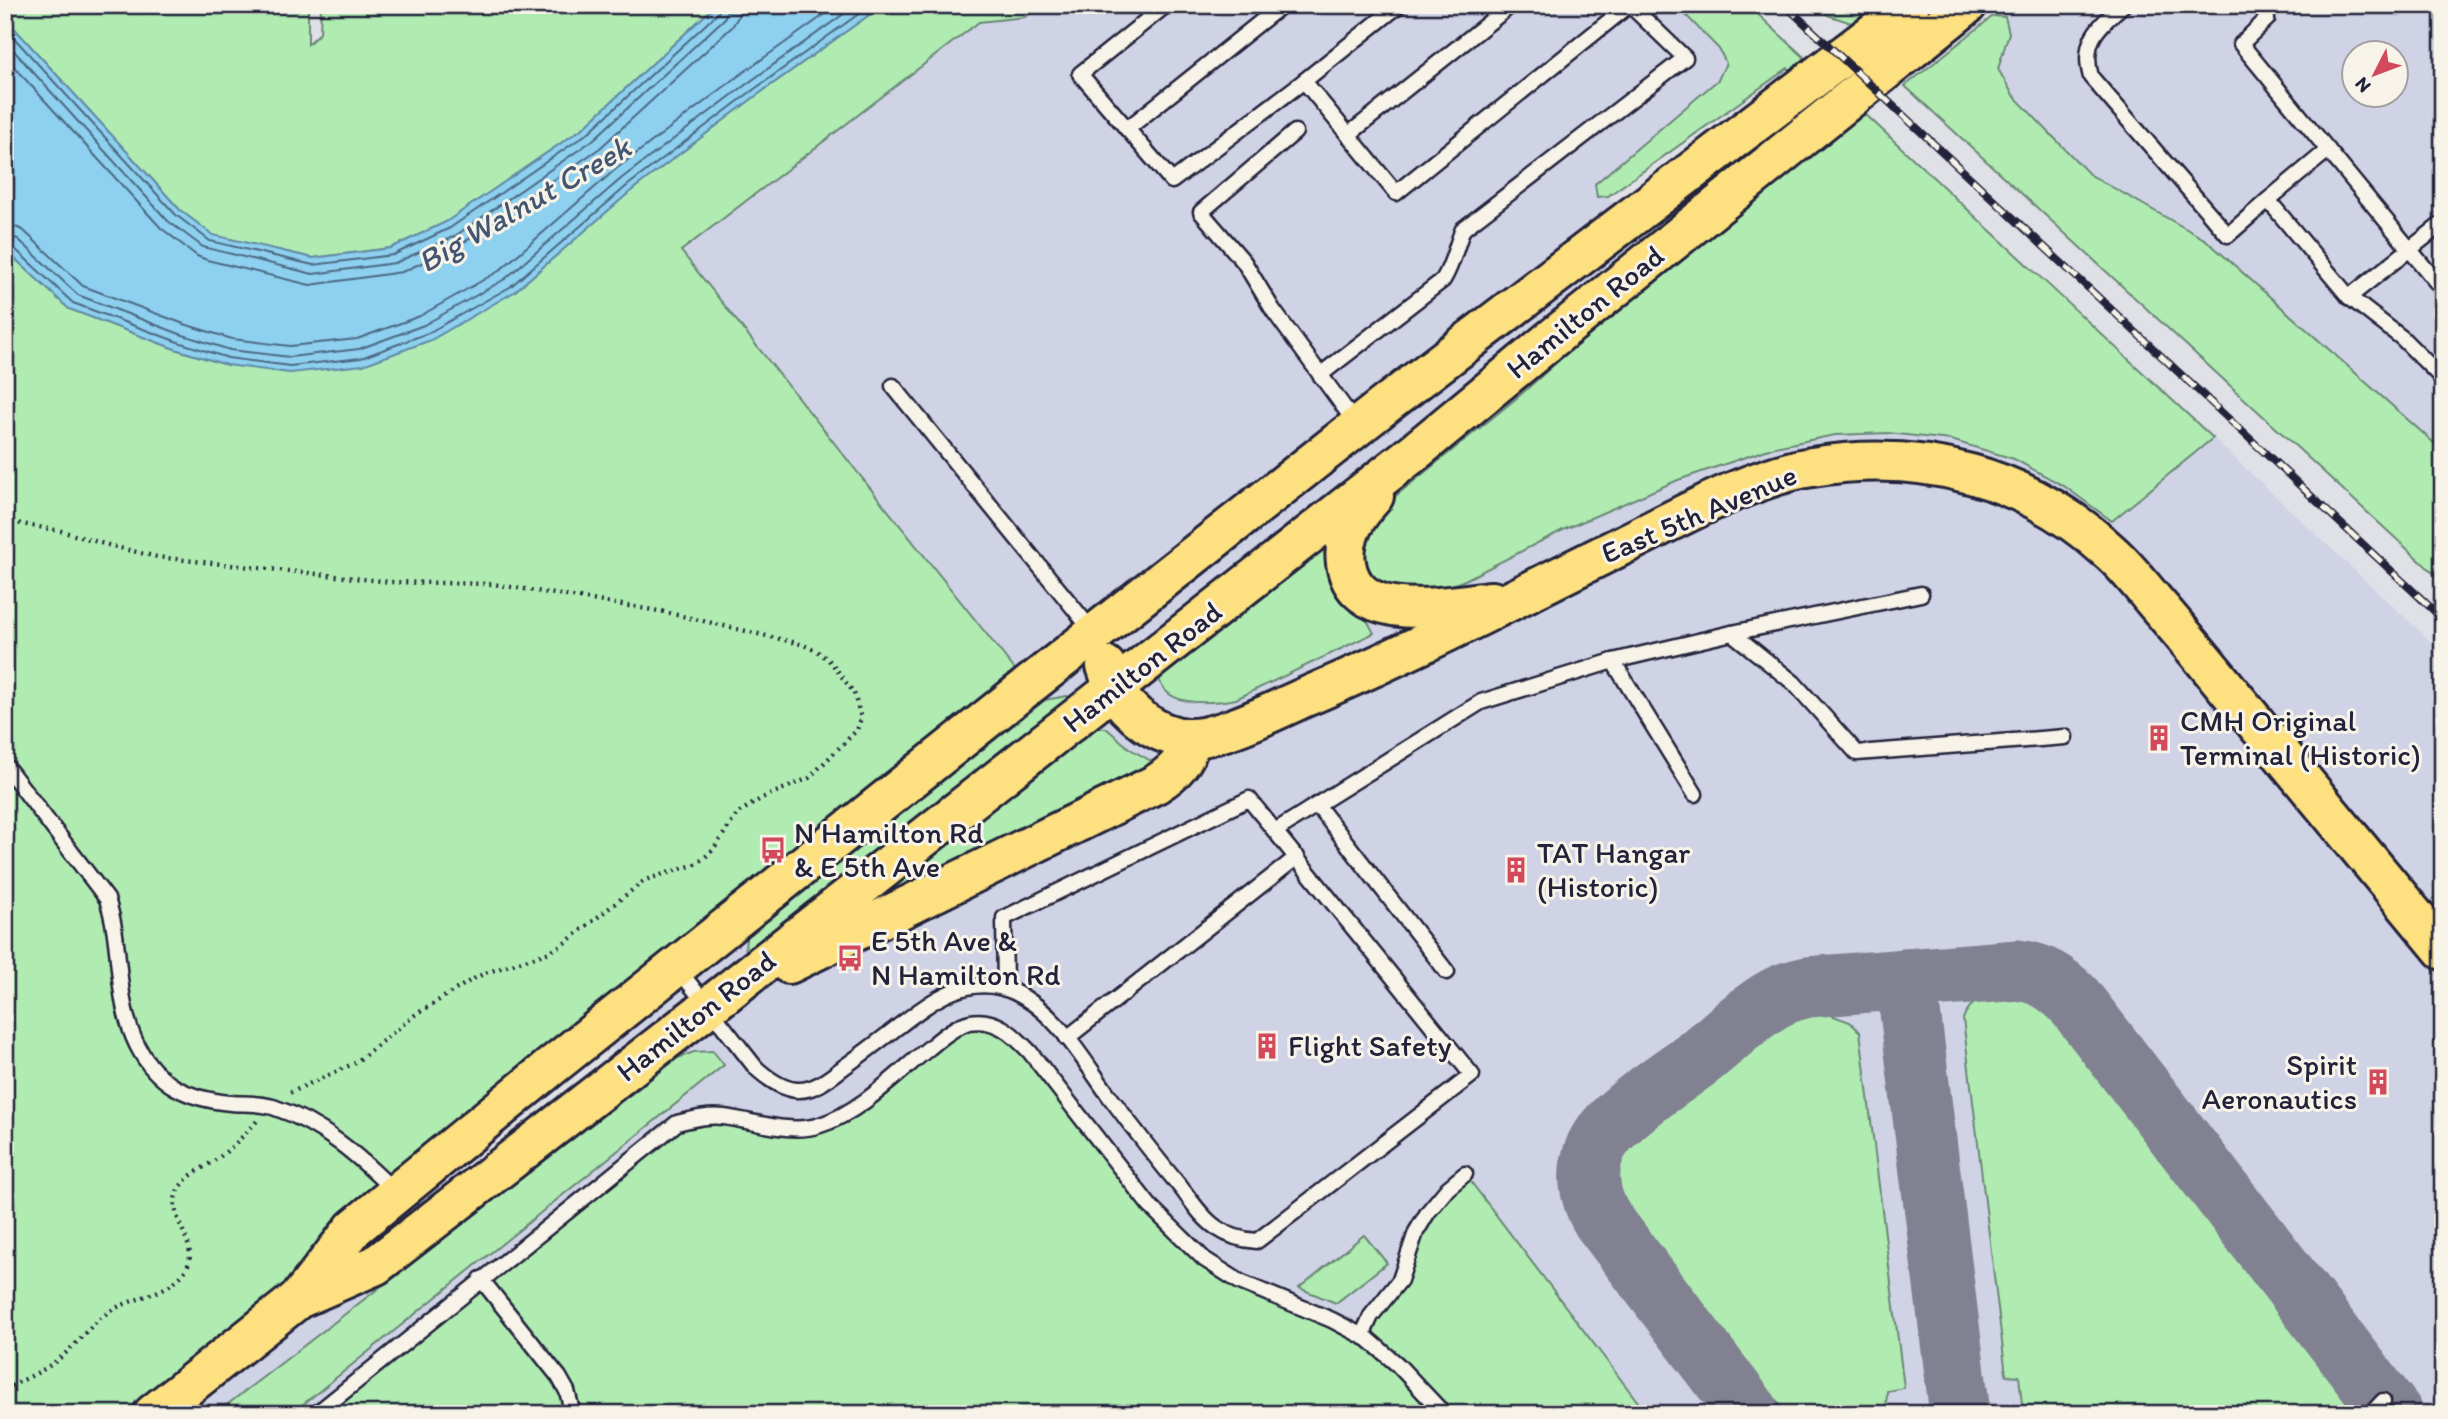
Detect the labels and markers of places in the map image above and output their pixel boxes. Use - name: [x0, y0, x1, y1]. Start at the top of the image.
- place label: CMH Original Terminal (Historic): [2180, 702, 2421, 773]
- building icon: CMH Original Terminal (Historic): [2144, 723, 2174, 753]
- place label: N Hamilton Rd & E 5th Ave: [794, 814, 983, 885]
- place label: TAT Hangar (Historic): [1537, 834, 1690, 905]
- bus stop icon: N Hamilton Rd & E 5th Ave: [758, 835, 788, 865]
- building icon: TAT Hangar (Historic): [1501, 855, 1531, 885]
- place label: E 5th Ave & N Hamilton Rd: [871, 922, 1060, 993]
- bus stop icon: E 5th Ave & N Hamilton Rd: [835, 943, 865, 973]
- place label: Flight Safety: [1288, 1027, 1452, 1064]
- building icon: Flight Safety: [1252, 1031, 1282, 1061]
- place label: Spirit Aeronautics: [2202, 1046, 2357, 1117]
- building icon: Spirit Aeronautics: [2363, 1067, 2393, 1097]

